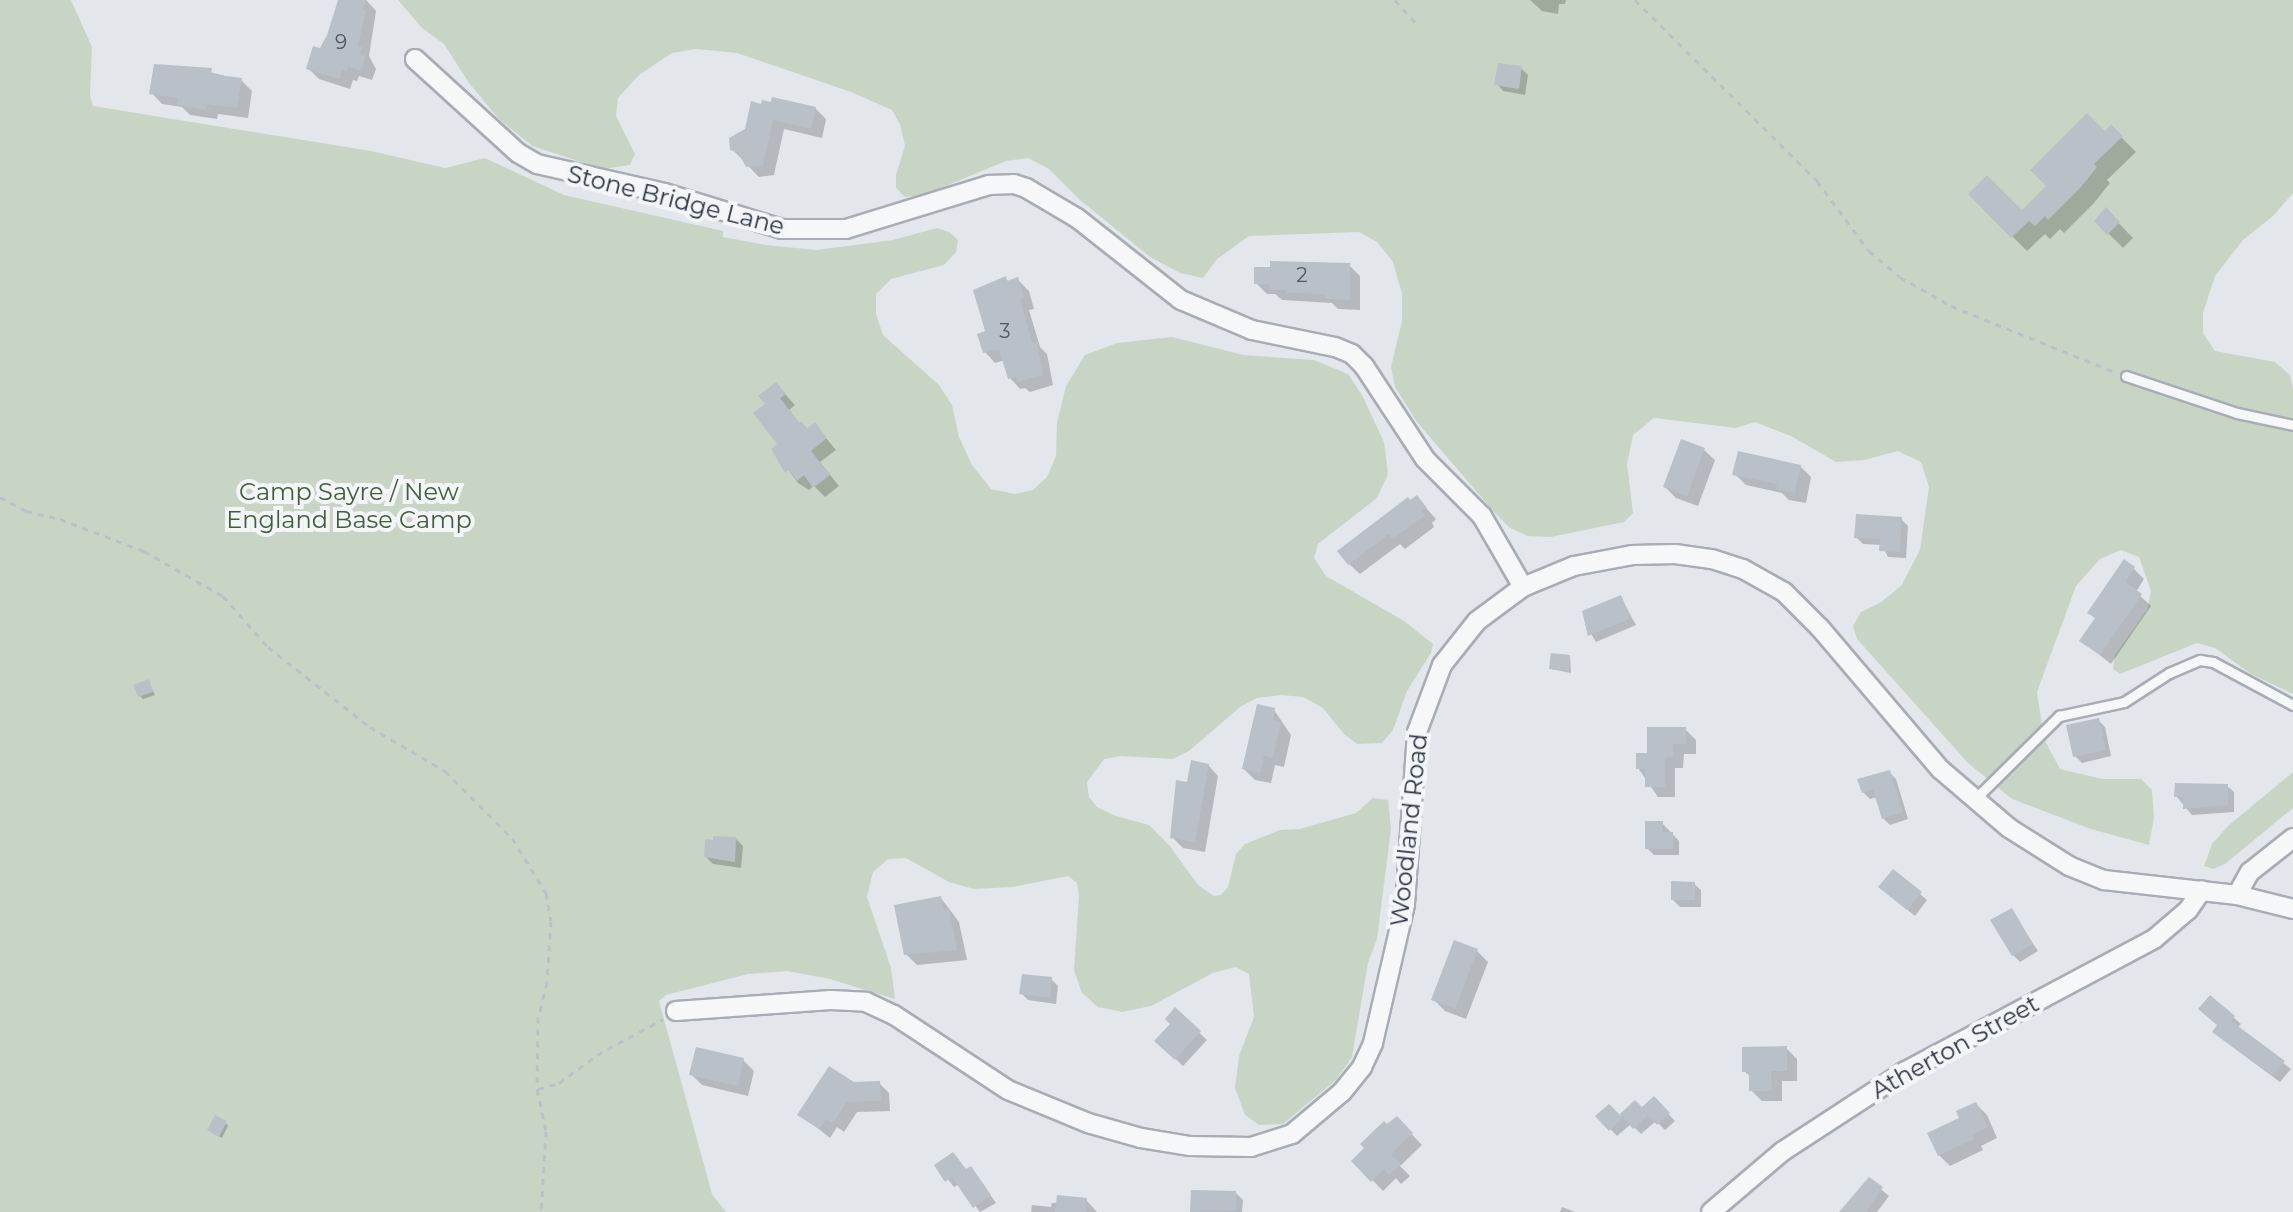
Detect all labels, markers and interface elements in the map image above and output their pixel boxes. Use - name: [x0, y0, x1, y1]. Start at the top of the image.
- house number: 9: [335, 30, 347, 54]
- street label: Stone Bridge Lane: [565, 159, 787, 241]
- house number: 2: [1296, 263, 1308, 287]
- house number: 3: [999, 319, 1011, 343]
- park label: Camp Sayre / New England Base Camp: [226, 478, 472, 534]
- street label: Woodland Road: [1385, 732, 1433, 928]
- street label: Atherton Street: [1866, 989, 2044, 1105]

